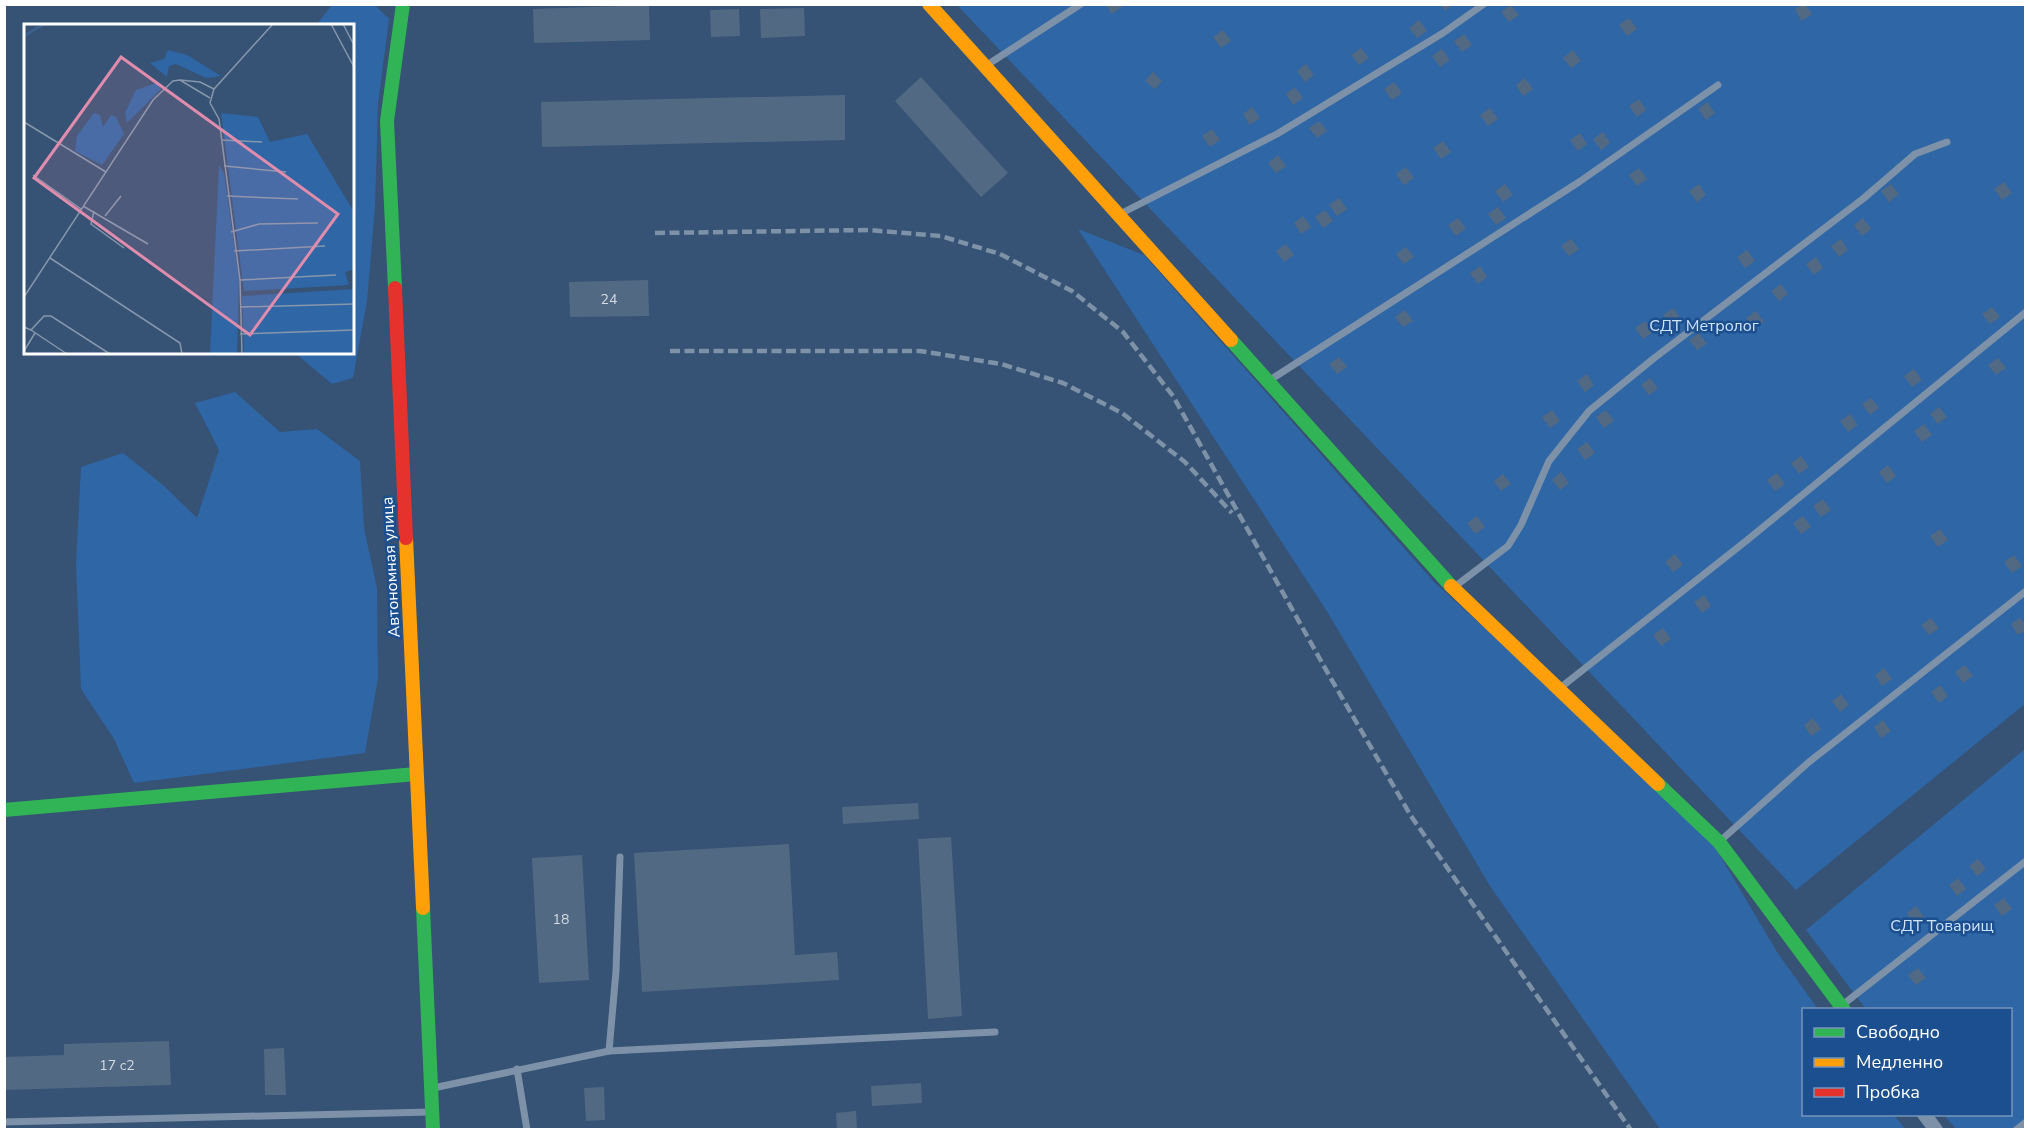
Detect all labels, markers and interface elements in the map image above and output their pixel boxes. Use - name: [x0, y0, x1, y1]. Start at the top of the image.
- inset map: [24, 24, 354, 354]
- house number: 24: [601, 290, 617, 309]
- park label: СДТ Метролог: [1649, 315, 1759, 337]
- street label: Автономная улица: [376, 496, 406, 638]
- house number: 18: [553, 910, 569, 929]
- park label: СДТ Товарищ: [1890, 915, 1994, 937]
- legend: [1802, 1008, 2012, 1116]
- text: Свободно: [1856, 1020, 1940, 1044]
- text: Медленно: [1856, 1050, 1943, 1074]
- house number: 17 с2: [99, 1056, 135, 1075]
- text: Пробка: [1856, 1080, 1920, 1104]

